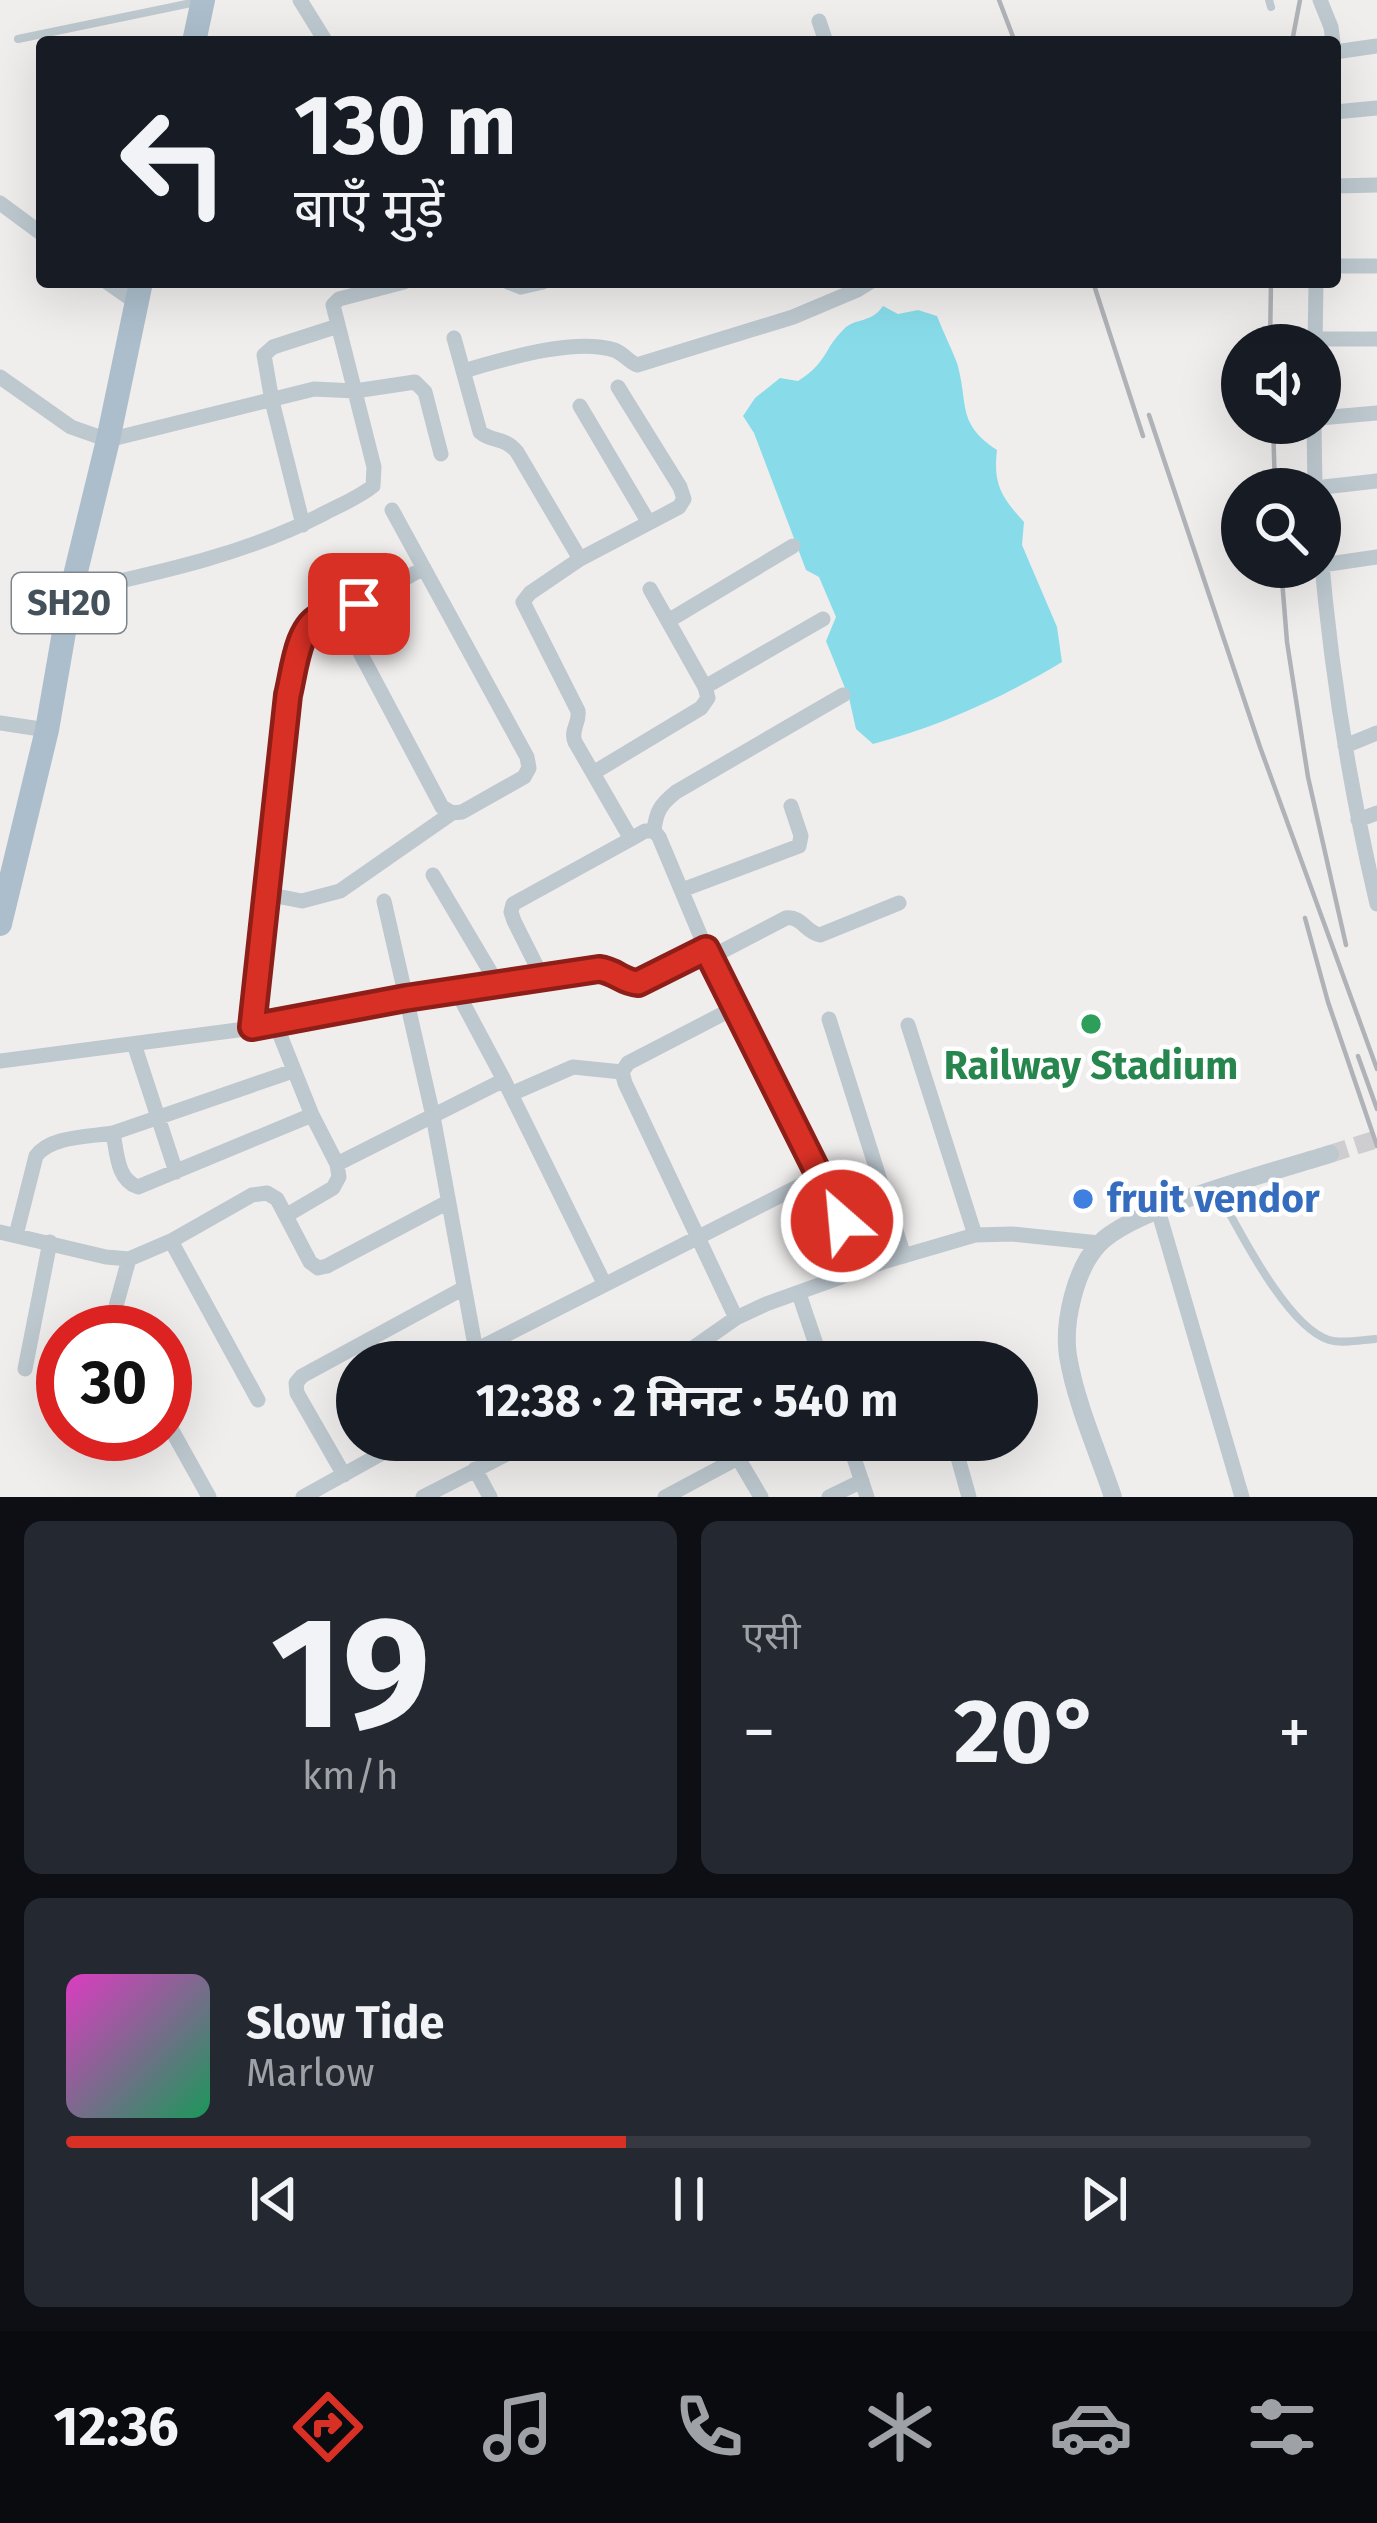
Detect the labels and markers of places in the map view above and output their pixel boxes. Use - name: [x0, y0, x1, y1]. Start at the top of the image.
- pin: [308, 553, 410, 655]
- marker: Railway Stadium: [1078, 1011, 1104, 1037]
- place label: Railway Stadium: [944, 1043, 1238, 1089]
- place label: fruit vendor: [1107, 1176, 1320, 1222]
- marker: fruit vendor: [1070, 1186, 1096, 1212]

